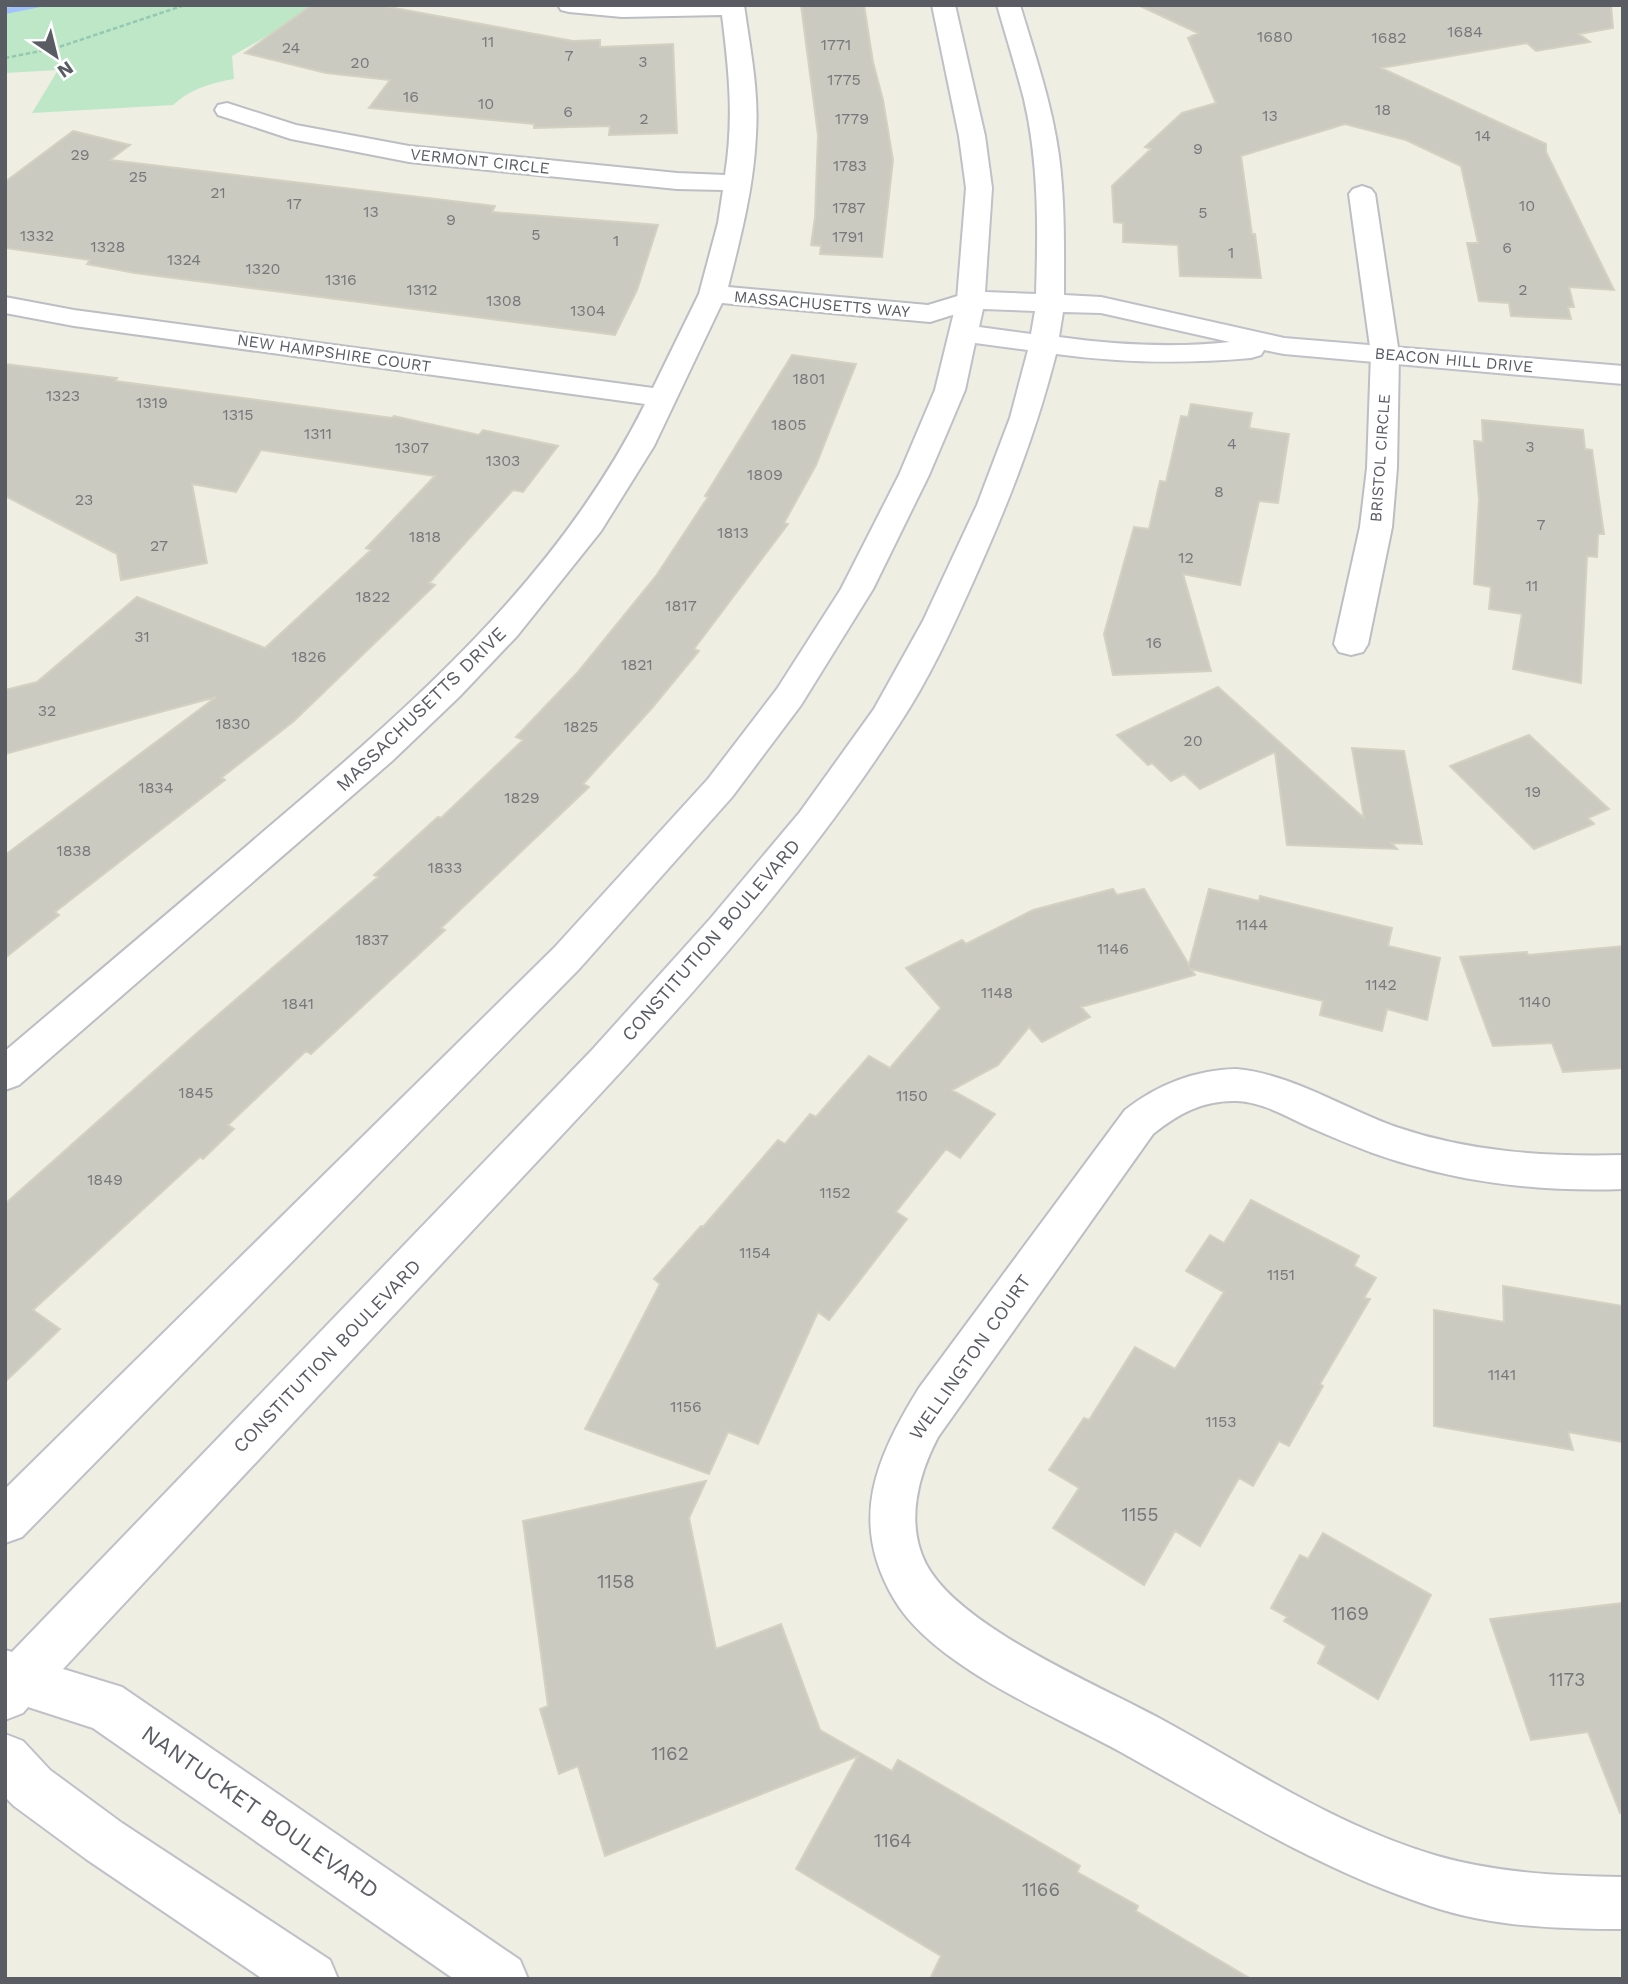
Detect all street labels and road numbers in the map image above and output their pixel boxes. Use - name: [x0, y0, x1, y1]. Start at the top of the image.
- street label: VERMONT CIRCLE: [409, 144, 551, 178]
- street label: MASSACHUSETTS WAY: [733, 287, 911, 321]
- street label: NEW HAMPSHIRE COURT: [236, 330, 432, 376]
- street label: BEACON HILL DRIVE: [1374, 344, 1534, 376]
- street label: BRISTOL CIRCLE: [1366, 393, 1394, 523]
- street label: MASSACHUSETTS DRIVE: [331, 622, 511, 796]
- street label: CONSTITUTION BOULEVARD: [617, 834, 805, 1046]
- street label: CONSTITUTION BOULEVARD: [228, 1254, 426, 1458]
- street label: WELLINGTON COURT: [904, 1270, 1036, 1444]
- street label: NANTUCKET BOULEVARD: [136, 1720, 384, 1904]

